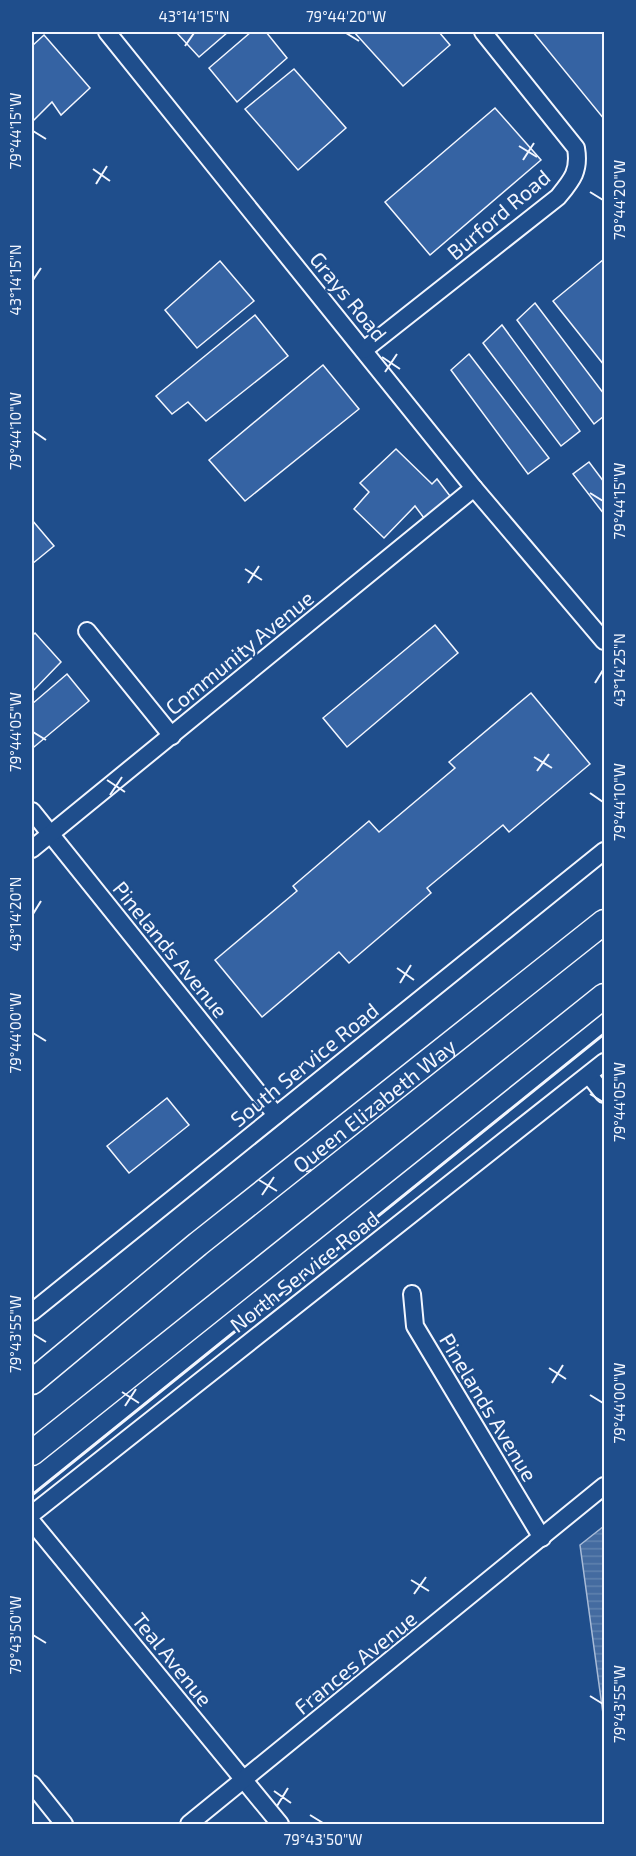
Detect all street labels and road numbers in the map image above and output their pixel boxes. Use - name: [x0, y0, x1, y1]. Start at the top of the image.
- street label: Burford Road: [442, 164, 554, 264]
- street label: Grays Road: [305, 246, 393, 346]
- street label: Community Avenue: [160, 585, 318, 719]
- street label: Pinelands Avenue: [108, 876, 234, 1022]
- street label: South Service Road: [225, 997, 383, 1131]
- street label: Queen Elizabeth Way: [287, 1032, 460, 1178]
- street label: North Service Road: [224, 1205, 384, 1337]
- street label: Pinelands Avenue: [435, 1328, 543, 1486]
- street label: Frances Avenue: [289, 1605, 421, 1719]
- street label: Teal Avenue: [128, 1607, 218, 1711]

